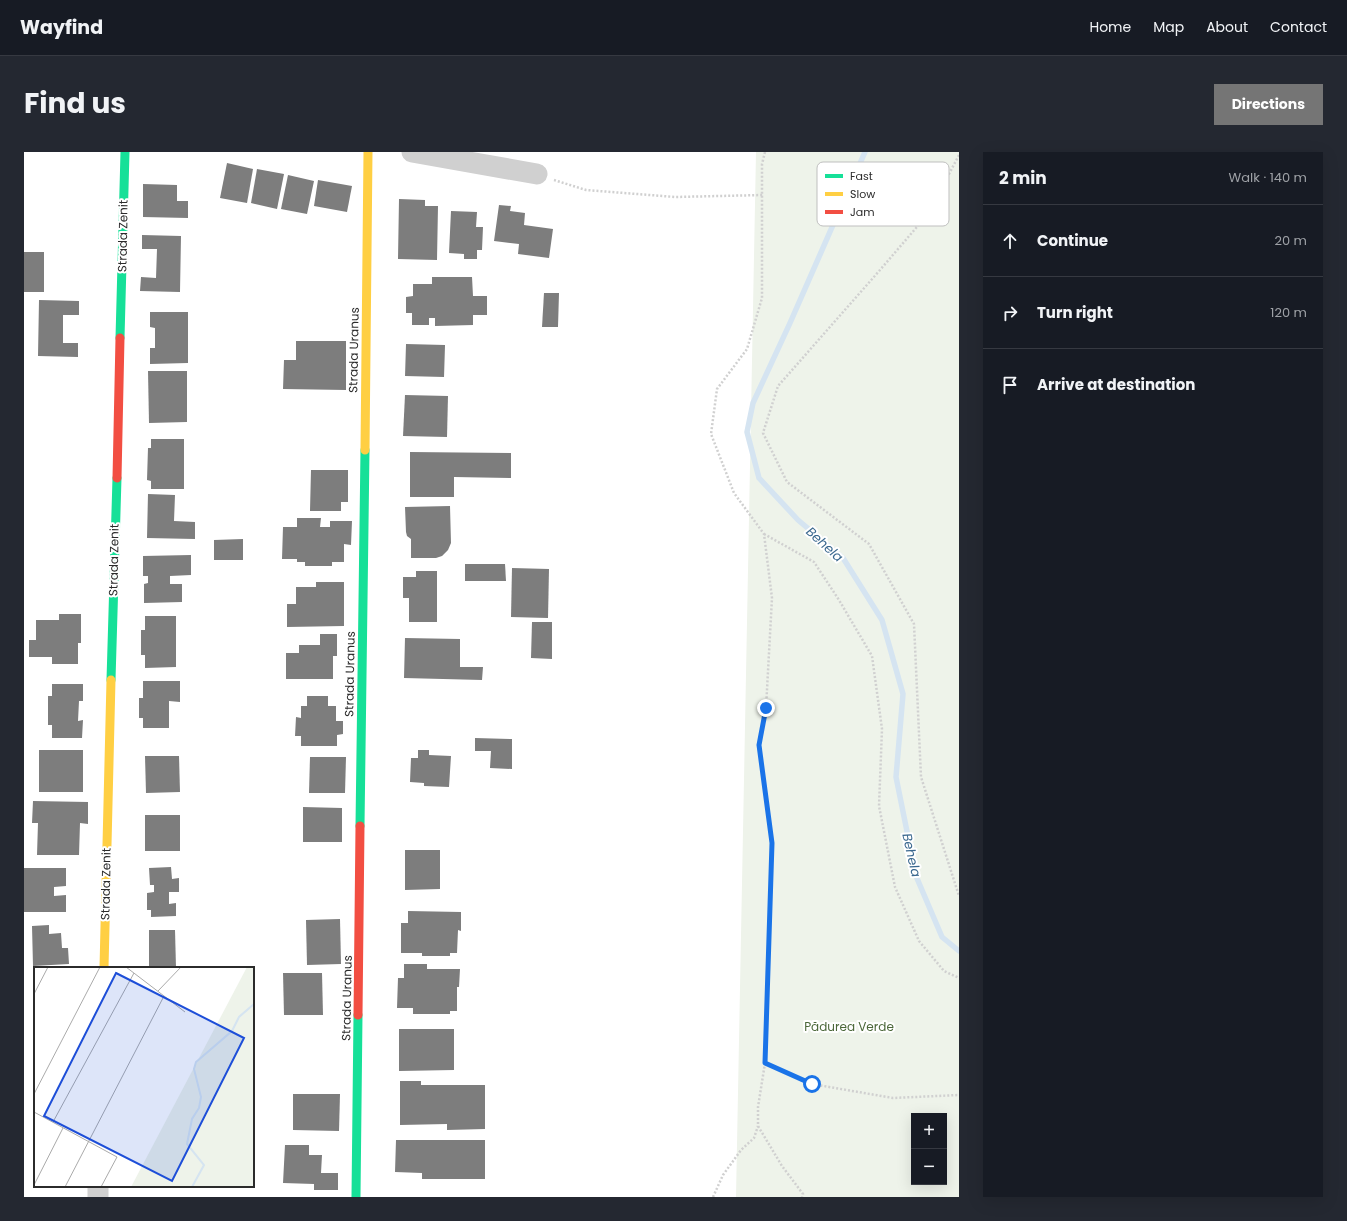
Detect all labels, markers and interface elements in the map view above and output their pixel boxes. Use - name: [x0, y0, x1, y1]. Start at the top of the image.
- text: Wayfind: [20, 14, 103, 41]
- text: Home: [1089, 17, 1131, 37]
- text: Map: [1153, 17, 1184, 37]
- text: About: [1206, 17, 1248, 37]
- text: Contact: [1270, 17, 1327, 37]
- text: Find us: [24, 84, 126, 123]
- button: Directions: [1214, 84, 1323, 125]
- legend: [817, 162, 949, 226]
- text: 2 min: [999, 166, 1047, 190]
- text: Fast: [850, 168, 873, 184]
- text: Walk · 140 m: [1229, 168, 1307, 187]
- text: Slow: [850, 186, 875, 202]
- street label: Strada Zenit: [113, 200, 132, 272]
- text: Jam: [850, 204, 875, 220]
- icon: ahead: [999, 230, 1021, 252]
- text: Continue: [1037, 230, 1108, 251]
- text: 20 m: [1274, 231, 1307, 250]
- icon: right: [999, 302, 1021, 324]
- text: Turn right: [1037, 302, 1113, 323]
- text: 120 m: [1270, 303, 1307, 322]
- street label: Strada Uranus: [344, 307, 363, 393]
- icon: arrive: [999, 374, 1021, 396]
- text: Arrive at destination: [1037, 374, 1195, 395]
- water label: Behela: [802, 522, 848, 566]
- street label: Strada Zenit: [104, 524, 123, 596]
- street label: Strada Uranus: [340, 631, 359, 717]
- route end: [757, 699, 775, 717]
- water label: Behela: [897, 831, 926, 879]
- street label: Strada Zenit: [96, 848, 115, 920]
- street label: Strada Uranus: [337, 955, 356, 1041]
- inset map: [34, 967, 254, 1187]
- park label: Pădurea Verde: [804, 1018, 894, 1035]
- route start: [803, 1075, 821, 1093]
- map controls: [911, 1113, 947, 1185]
- button: +: [911, 1113, 947, 1149]
- button: −: [911, 1149, 947, 1185]

